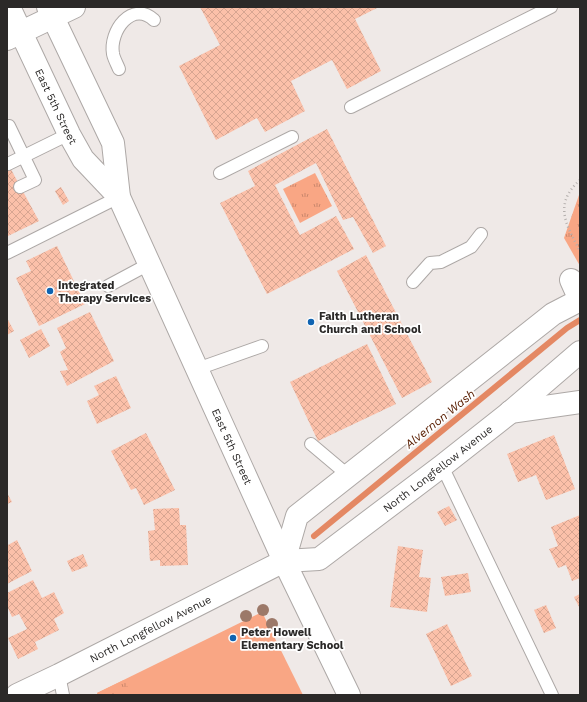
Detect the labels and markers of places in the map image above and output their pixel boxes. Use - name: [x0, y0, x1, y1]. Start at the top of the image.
- place label: Integrated Therapy Services: [58, 279, 151, 305]
- marker: Integrated Therapy Services: [45, 286, 55, 296]
- place label: Faith Lutheran Church and School: [319, 310, 422, 336]
- marker: Faith Lutheran Church and School: [306, 317, 316, 327]
- place label: Peter Howell Elementary School: [241, 626, 344, 652]
- marker: Peter Howell Elementary School: [228, 633, 238, 643]

